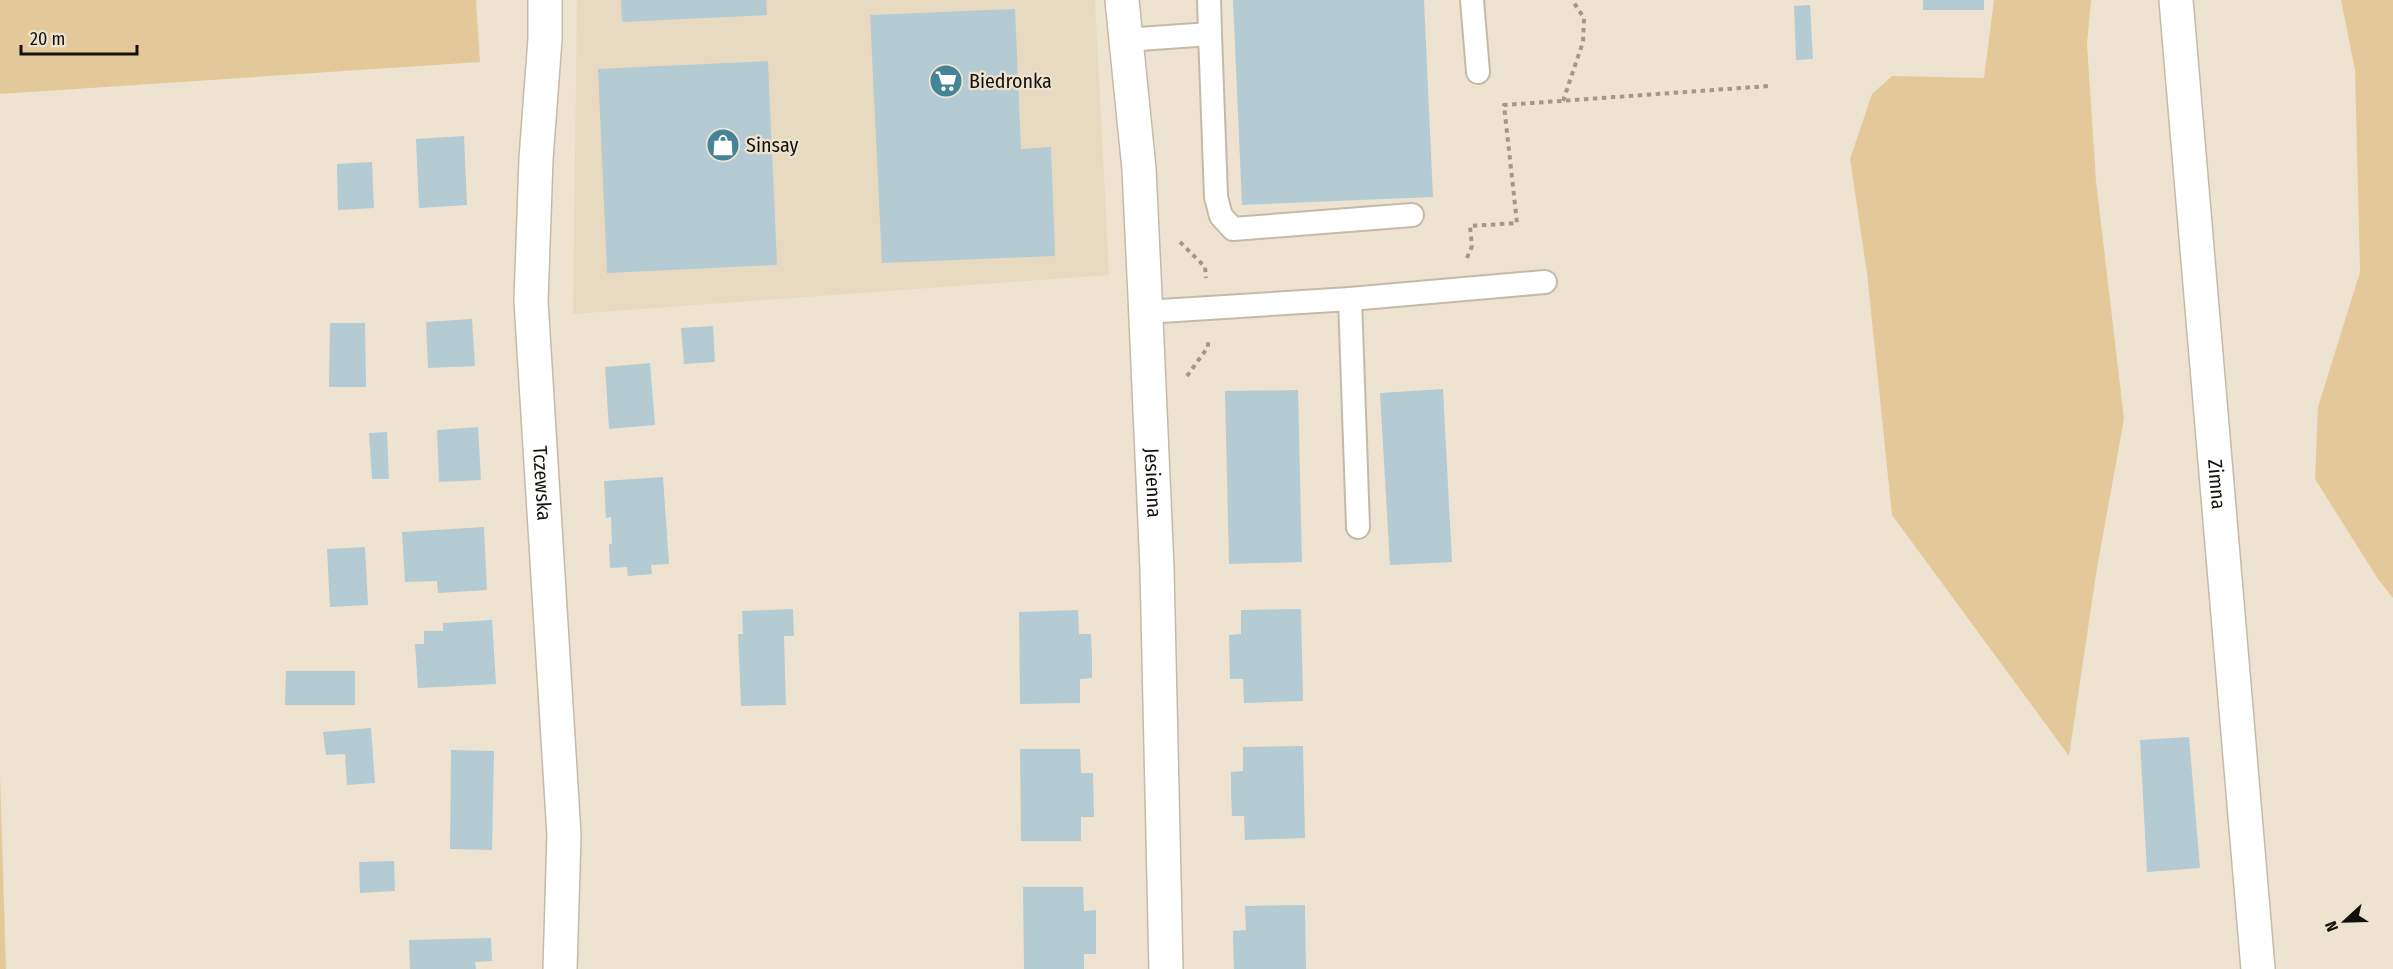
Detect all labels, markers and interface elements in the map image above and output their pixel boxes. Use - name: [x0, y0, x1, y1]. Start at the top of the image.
- scale bar: [21, 18, 136, 56]
- text: 20 m: [30, 28, 65, 50]
- supermarket icon: Biedronka: [928, 63, 964, 99]
- place label: Biedronka: [969, 69, 1052, 93]
- shop icon: Sinsay: [705, 127, 741, 163]
- place label: Sinsay: [746, 133, 798, 157]
- street label: Tczewska: [528, 445, 557, 521]
- street label: Jesienna: [1140, 447, 1167, 518]
- street label: Zimna: [2203, 458, 2231, 510]
- north arrow: [2315, 891, 2375, 951]
- text: N: [2321, 918, 2342, 934]

